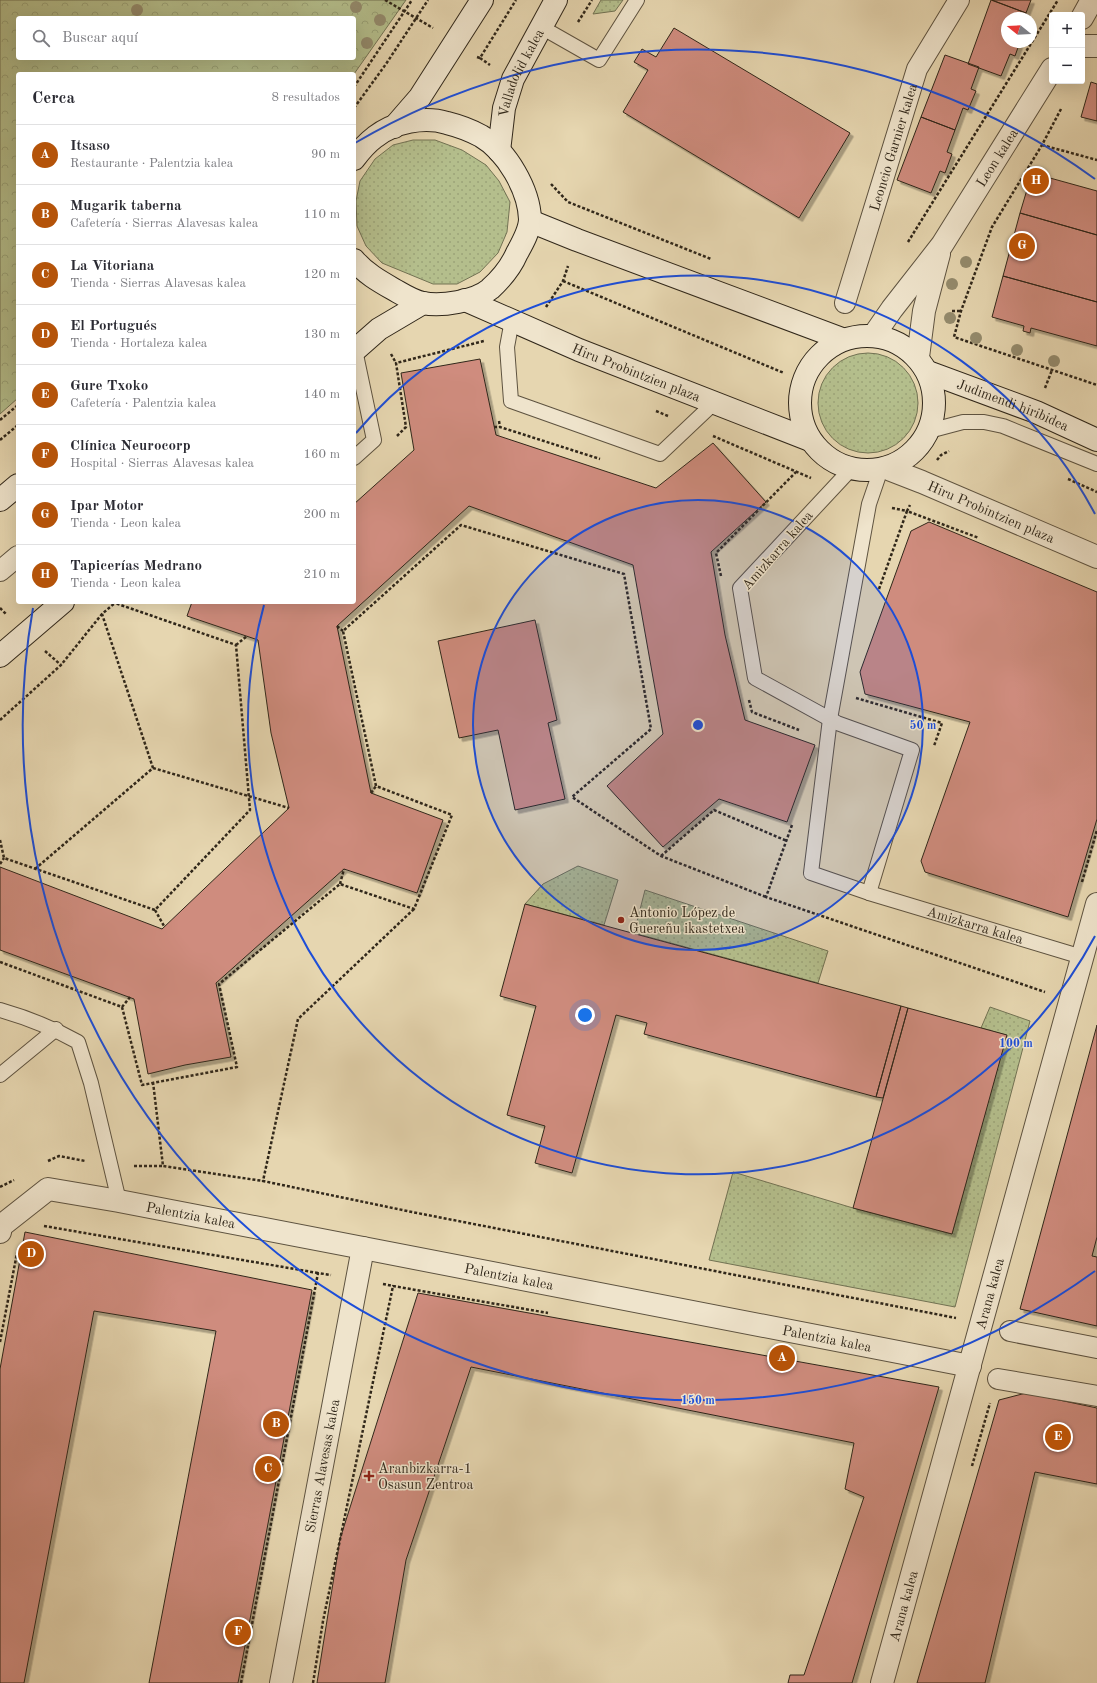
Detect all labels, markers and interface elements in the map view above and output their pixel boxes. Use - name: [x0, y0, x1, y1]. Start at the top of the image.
- north arrow: [1001, 12, 1037, 48]
- map controls: [1049, 12, 1085, 84]
- button: +: [1049, 12, 1085, 48]
- search box: [16, 16, 356, 60]
- icon: search: [30, 27, 52, 49]
- street label: Valladolid kalea: [497, 27, 547, 118]
- text: Buscar aquí: [62, 31, 138, 46]
- button: −: [1049, 48, 1085, 84]
- street label: Leoncio Garnier kalea: [868, 82, 920, 213]
- text: Cerca: [32, 90, 75, 107]
- text: 8 resultados: [272, 91, 340, 104]
- street label: Leon kalea: [974, 126, 1021, 190]
- text: Itsaso: [70, 139, 110, 154]
- text: A: [40, 148, 50, 161]
- text: 90 m: [311, 148, 340, 161]
- text: Restaurante · Palentzia kalea: [70, 157, 233, 170]
- pin: H: [1023, 166, 1049, 196]
- text: Mugarik taberna: [70, 199, 182, 214]
- text: B: [40, 208, 50, 221]
- text: 110 m: [303, 208, 340, 221]
- text: Cafetería · Sierras Alavesas kalea: [70, 217, 258, 230]
- pin: G: [1009, 231, 1035, 261]
- text: La Vitoriana: [70, 259, 154, 274]
- text: C: [41, 268, 49, 281]
- text: 120 m: [303, 268, 340, 281]
- text: Tienda · Sierras Alavesas kalea: [70, 277, 246, 290]
- text: El Portugués: [70, 319, 157, 334]
- text: D: [40, 328, 50, 341]
- text: 130 m: [303, 328, 340, 341]
- text: Tienda · Hortaleza kalea: [70, 337, 207, 350]
- street label: Hiru Probintzien plaza: [570, 342, 702, 405]
- street label: Judimendi hiribidea: [955, 377, 1071, 434]
- text: Gure Txoko: [70, 379, 148, 394]
- text: E: [41, 388, 49, 401]
- text: 140 m: [303, 388, 340, 401]
- text: Cafetería · Palentzia kalea: [70, 397, 216, 410]
- text: Clínica Neurocorp: [70, 439, 191, 454]
- text: F: [41, 448, 49, 461]
- text: 160 m: [303, 448, 340, 461]
- text: Hospital · Sierras Alavesas kalea: [70, 457, 254, 470]
- street label: Hiru Probintzien plaza: [925, 479, 1056, 546]
- text: Ipar Motor: [70, 499, 144, 514]
- text: G: [40, 508, 50, 521]
- text: 200 m: [303, 508, 340, 521]
- street label: Amizkarra kalea: [740, 508, 816, 593]
- text: Tienda · Leon kalea: [70, 517, 181, 530]
- text: Tapicerías Medrano: [70, 559, 202, 574]
- text: H: [40, 568, 50, 581]
- text: 210 m: [303, 568, 340, 581]
- text: Tienda · Leon kalea: [70, 577, 181, 590]
- centre of rings: [691, 718, 705, 732]
- text: 50 m: [910, 719, 937, 732]
- street label: Amizkarra kalea: [925, 905, 1025, 947]
- place label: Antonio López de Guereñu ikastetxea: [629, 906, 745, 936]
- marker: Antonio López de Guereñu ikastetxea: [616, 915, 626, 925]
- your location: [575, 1005, 595, 1025]
- text: 100 m: [999, 1038, 1033, 1050]
- street label: Palentzia kalea: [145, 1200, 237, 1231]
- pin: D: [18, 1239, 44, 1269]
- street label: Arana kalea: [974, 1257, 1007, 1331]
- street label: Palentzia kalea: [463, 1262, 555, 1293]
- street label: Palentzia kalea: [781, 1324, 873, 1355]
- pin: A: [769, 1343, 795, 1373]
- text: 150 m: [681, 1394, 715, 1407]
- street label: Sierras Alavesas kalea: [303, 1398, 342, 1534]
- pin: B: [263, 1409, 289, 1439]
- pin: E: [1045, 1422, 1071, 1452]
- pin: C: [255, 1454, 281, 1484]
- place label: Aranbizkarra-1 Osasun Zentroa: [378, 1462, 474, 1492]
- marker: Aranbizkarra-1 Osasun Zentroa: [363, 1470, 375, 1482]
- street label: Arana kalea: [888, 1569, 921, 1643]
- pin: F: [225, 1617, 251, 1647]

